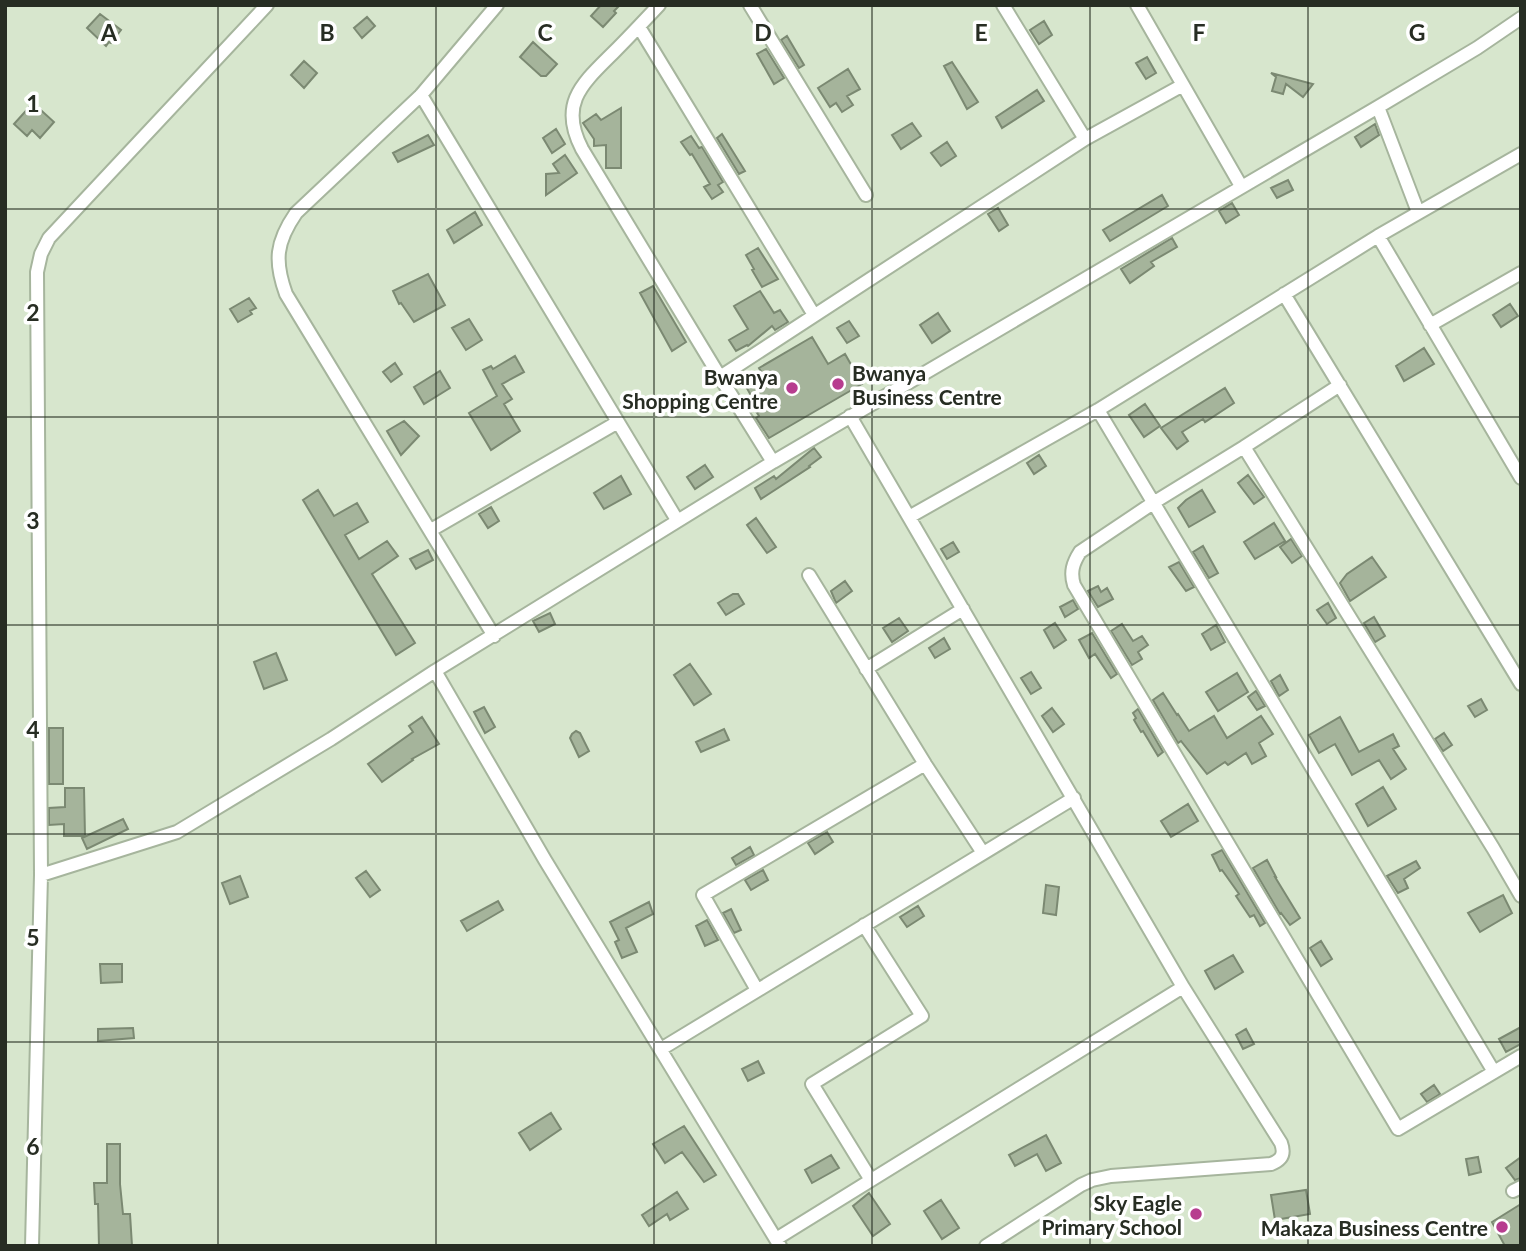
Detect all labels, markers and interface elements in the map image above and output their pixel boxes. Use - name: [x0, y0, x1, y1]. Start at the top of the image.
- text: A: [100, 18, 118, 46]
- text: B: [319, 18, 335, 46]
- text: C: [537, 18, 553, 46]
- text: D: [754, 18, 772, 46]
- text: E: [974, 18, 988, 46]
- text: F: [1192, 18, 1206, 46]
- text: G: [1409, 18, 1425, 46]
- text: 1: [26, 89, 40, 117]
- text: 2: [26, 298, 40, 326]
- place label: Bwanya Business Centre: [852, 360, 1002, 409]
- place label: Bwanya Shopping Centre: [622, 364, 778, 413]
- marker: Bwanya Business Centre: [830, 376, 846, 392]
- marker: Bwanya Shopping Centre: [784, 380, 800, 396]
- text: 3: [26, 506, 40, 534]
- text: 4: [26, 715, 40, 743]
- text: 5: [26, 923, 40, 951]
- text: 6: [26, 1132, 40, 1160]
- place label: Sky Eagle Primary School: [1041, 1190, 1182, 1239]
- marker: Sky Eagle Primary School: [1188, 1206, 1204, 1222]
- place label: Makaza Business Centre: [1261, 1215, 1488, 1240]
- marker: Makaza Business Centre: [1494, 1219, 1510, 1235]

